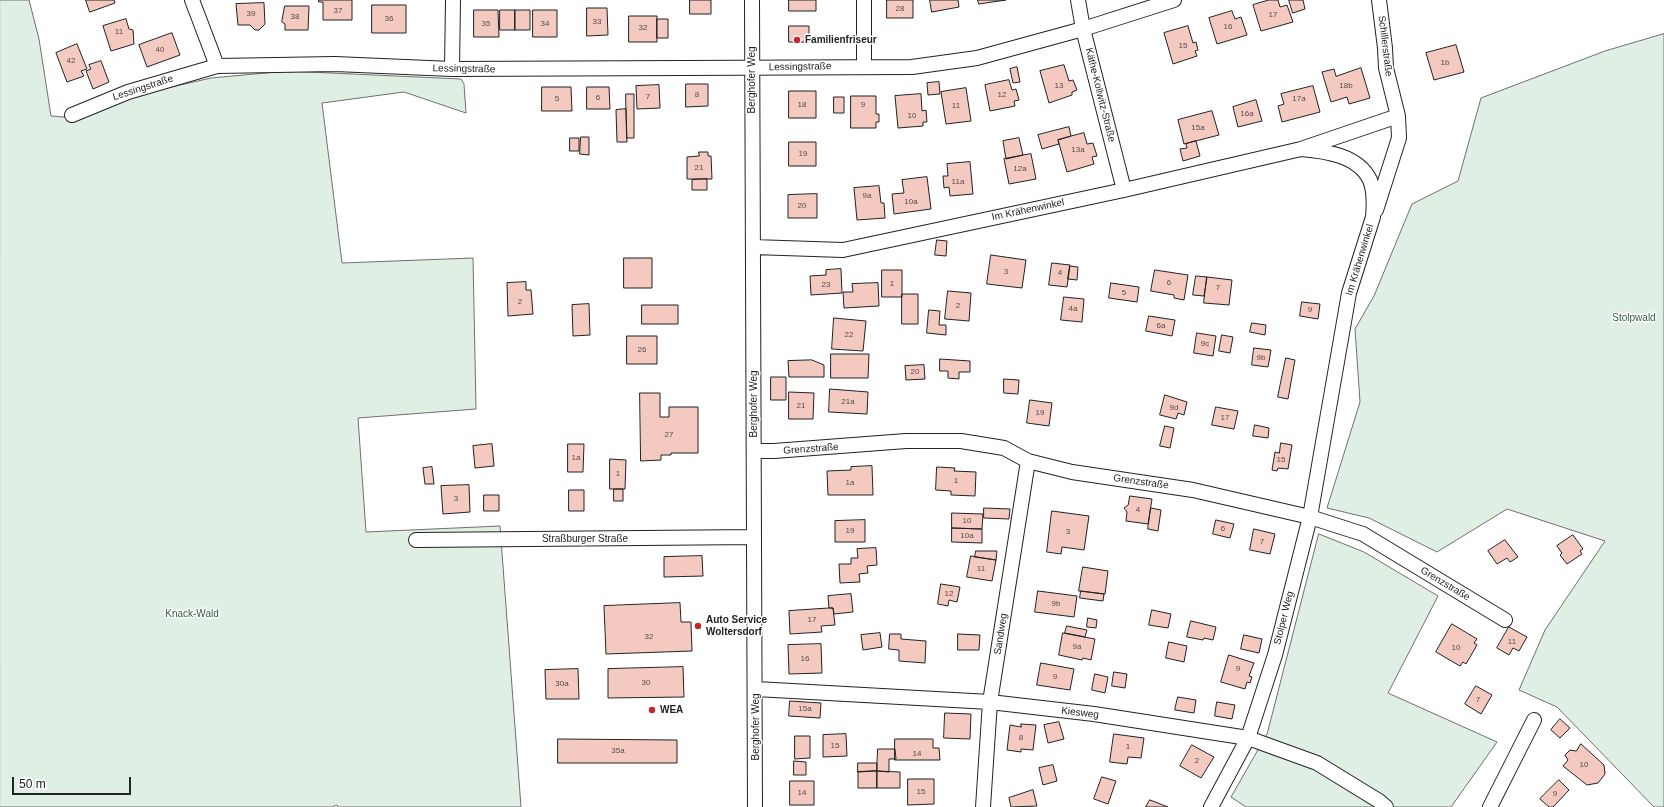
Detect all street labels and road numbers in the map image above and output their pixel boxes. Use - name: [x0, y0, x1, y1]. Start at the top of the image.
- street label: Schillerstraße: [1375, 15, 1395, 77]
- street label: Berghofer Weg: [746, 46, 758, 114]
- street label: Käthe-Kollwitz-Straße: [1082, 47, 1118, 143]
- street label: Lessingstraße: [768, 60, 832, 74]
- street label: Lessingstraße: [432, 62, 496, 76]
- street label: Lessingstraße: [111, 73, 175, 103]
- street label: Im Krähenwinkel: [991, 196, 1065, 224]
- street label: Im Krähenwinkel: [1343, 223, 1377, 297]
- street label: Berghofer Weg: [748, 370, 760, 438]
- street label: Grenzstraße: [783, 441, 839, 457]
- street label: Grenzstraße: [1113, 472, 1169, 492]
- street label: Straßburger Straße: [542, 533, 628, 545]
- street label: Grenzstraße: [1418, 565, 1472, 603]
- street label: Stolper Weg: [1272, 590, 1296, 646]
- street label: Sandweg: [992, 612, 1010, 656]
- street label: Berghofer Weg: [750, 693, 762, 761]
- street label: Kiesweg: [1061, 705, 1099, 721]

